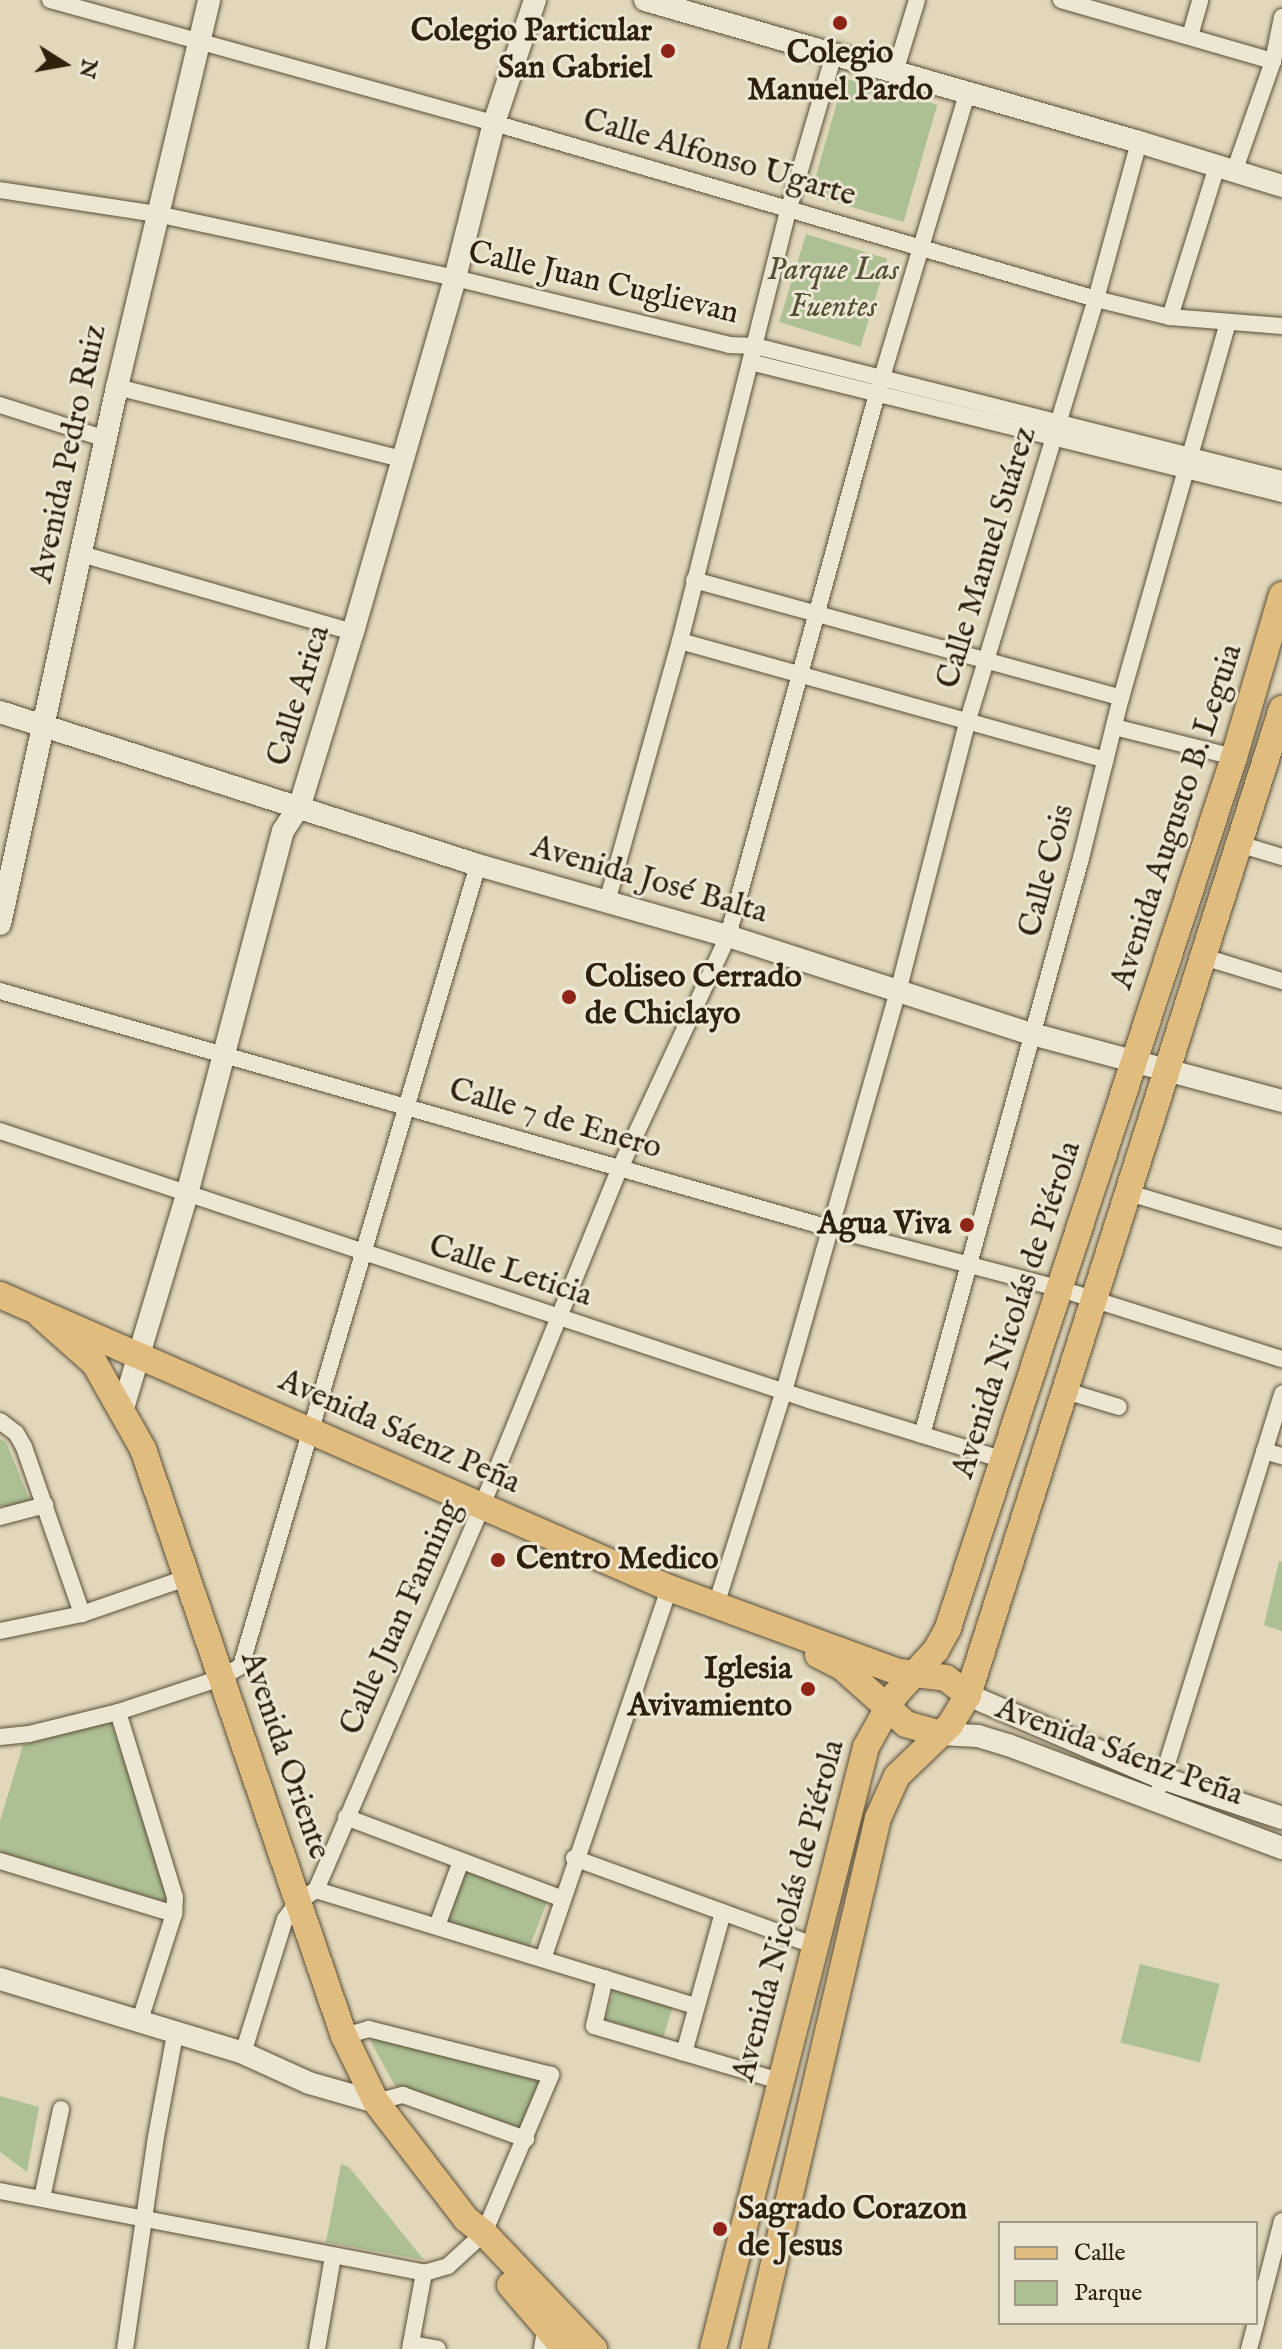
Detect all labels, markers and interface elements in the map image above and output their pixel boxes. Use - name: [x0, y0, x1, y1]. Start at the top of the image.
- place label: Colegio Particular San Gabriel: [411, 14, 652, 89]
- marker: Colegio Manuel Pardo: [831, 14, 849, 32]
- north arrow: [24, 24, 104, 104]
- place label: Colegio Manuel Pardo: [747, 36, 933, 111]
- marker: Colegio Particular San Gabriel: [659, 42, 677, 60]
- text: N: [72, 57, 103, 81]
- street label: Calle Alfonso Ugarte: [578, 102, 860, 216]
- street label: Calle Juan Cuglievan: [464, 234, 742, 334]
- park label: Parque Las Fuentes: [767, 253, 899, 328]
- street label: Avenida Pedro Ruiz: [24, 321, 116, 587]
- street label: Calle Manuel Suárez: [930, 423, 1046, 693]
- street label: Calle Arica: [260, 621, 340, 771]
- street label: Avenida Augusto B. Leguia: [1104, 640, 1252, 994]
- street label: Calle Cois: [1012, 801, 1084, 941]
- street label: Avenida José Balta: [526, 829, 772, 933]
- place label: Coliseo Cerrado de Chiclayo: [585, 960, 802, 1035]
- marker: Coliseo Cerrado de Chiclayo: [560, 988, 578, 1006]
- street label: Calle 7 de Enero: [444, 1071, 666, 1169]
- street label: Avenida Nicolás de Piérola: [945, 1137, 1091, 1483]
- place label: Agua Viva: [817, 1206, 951, 1244]
- marker: Agua Viva: [958, 1216, 976, 1234]
- street label: Calle Leticia: [424, 1228, 596, 1316]
- street label: Avenida Sáenz Peña: [272, 1362, 526, 1504]
- street label: Calle Juan Fanning: [333, 1495, 471, 1741]
- place label: Centro Medico: [516, 1541, 718, 1579]
- marker: Centro Medico: [487, 1549, 509, 1571]
- street label: Avenida Oriente: [231, 1647, 337, 1865]
- place label: Iglesia Avivamiento: [628, 1652, 792, 1727]
- marker: Iglesia Avivamiento: [799, 1680, 817, 1698]
- street label: Avenida Sáenz Peña: [990, 1690, 1248, 1816]
- street label: Avenida Nicolás de Piérola: [726, 1736, 854, 2086]
- place label: Sagrado Corazon de Jesus: [738, 2192, 967, 2267]
- marker: Sagrado Corazon de Jesus: [709, 2218, 731, 2240]
- legend: [998, 2221, 1258, 2325]
- text: Calle: [1074, 2238, 1126, 2269]
- text: Parque: [1074, 2278, 1142, 2309]

